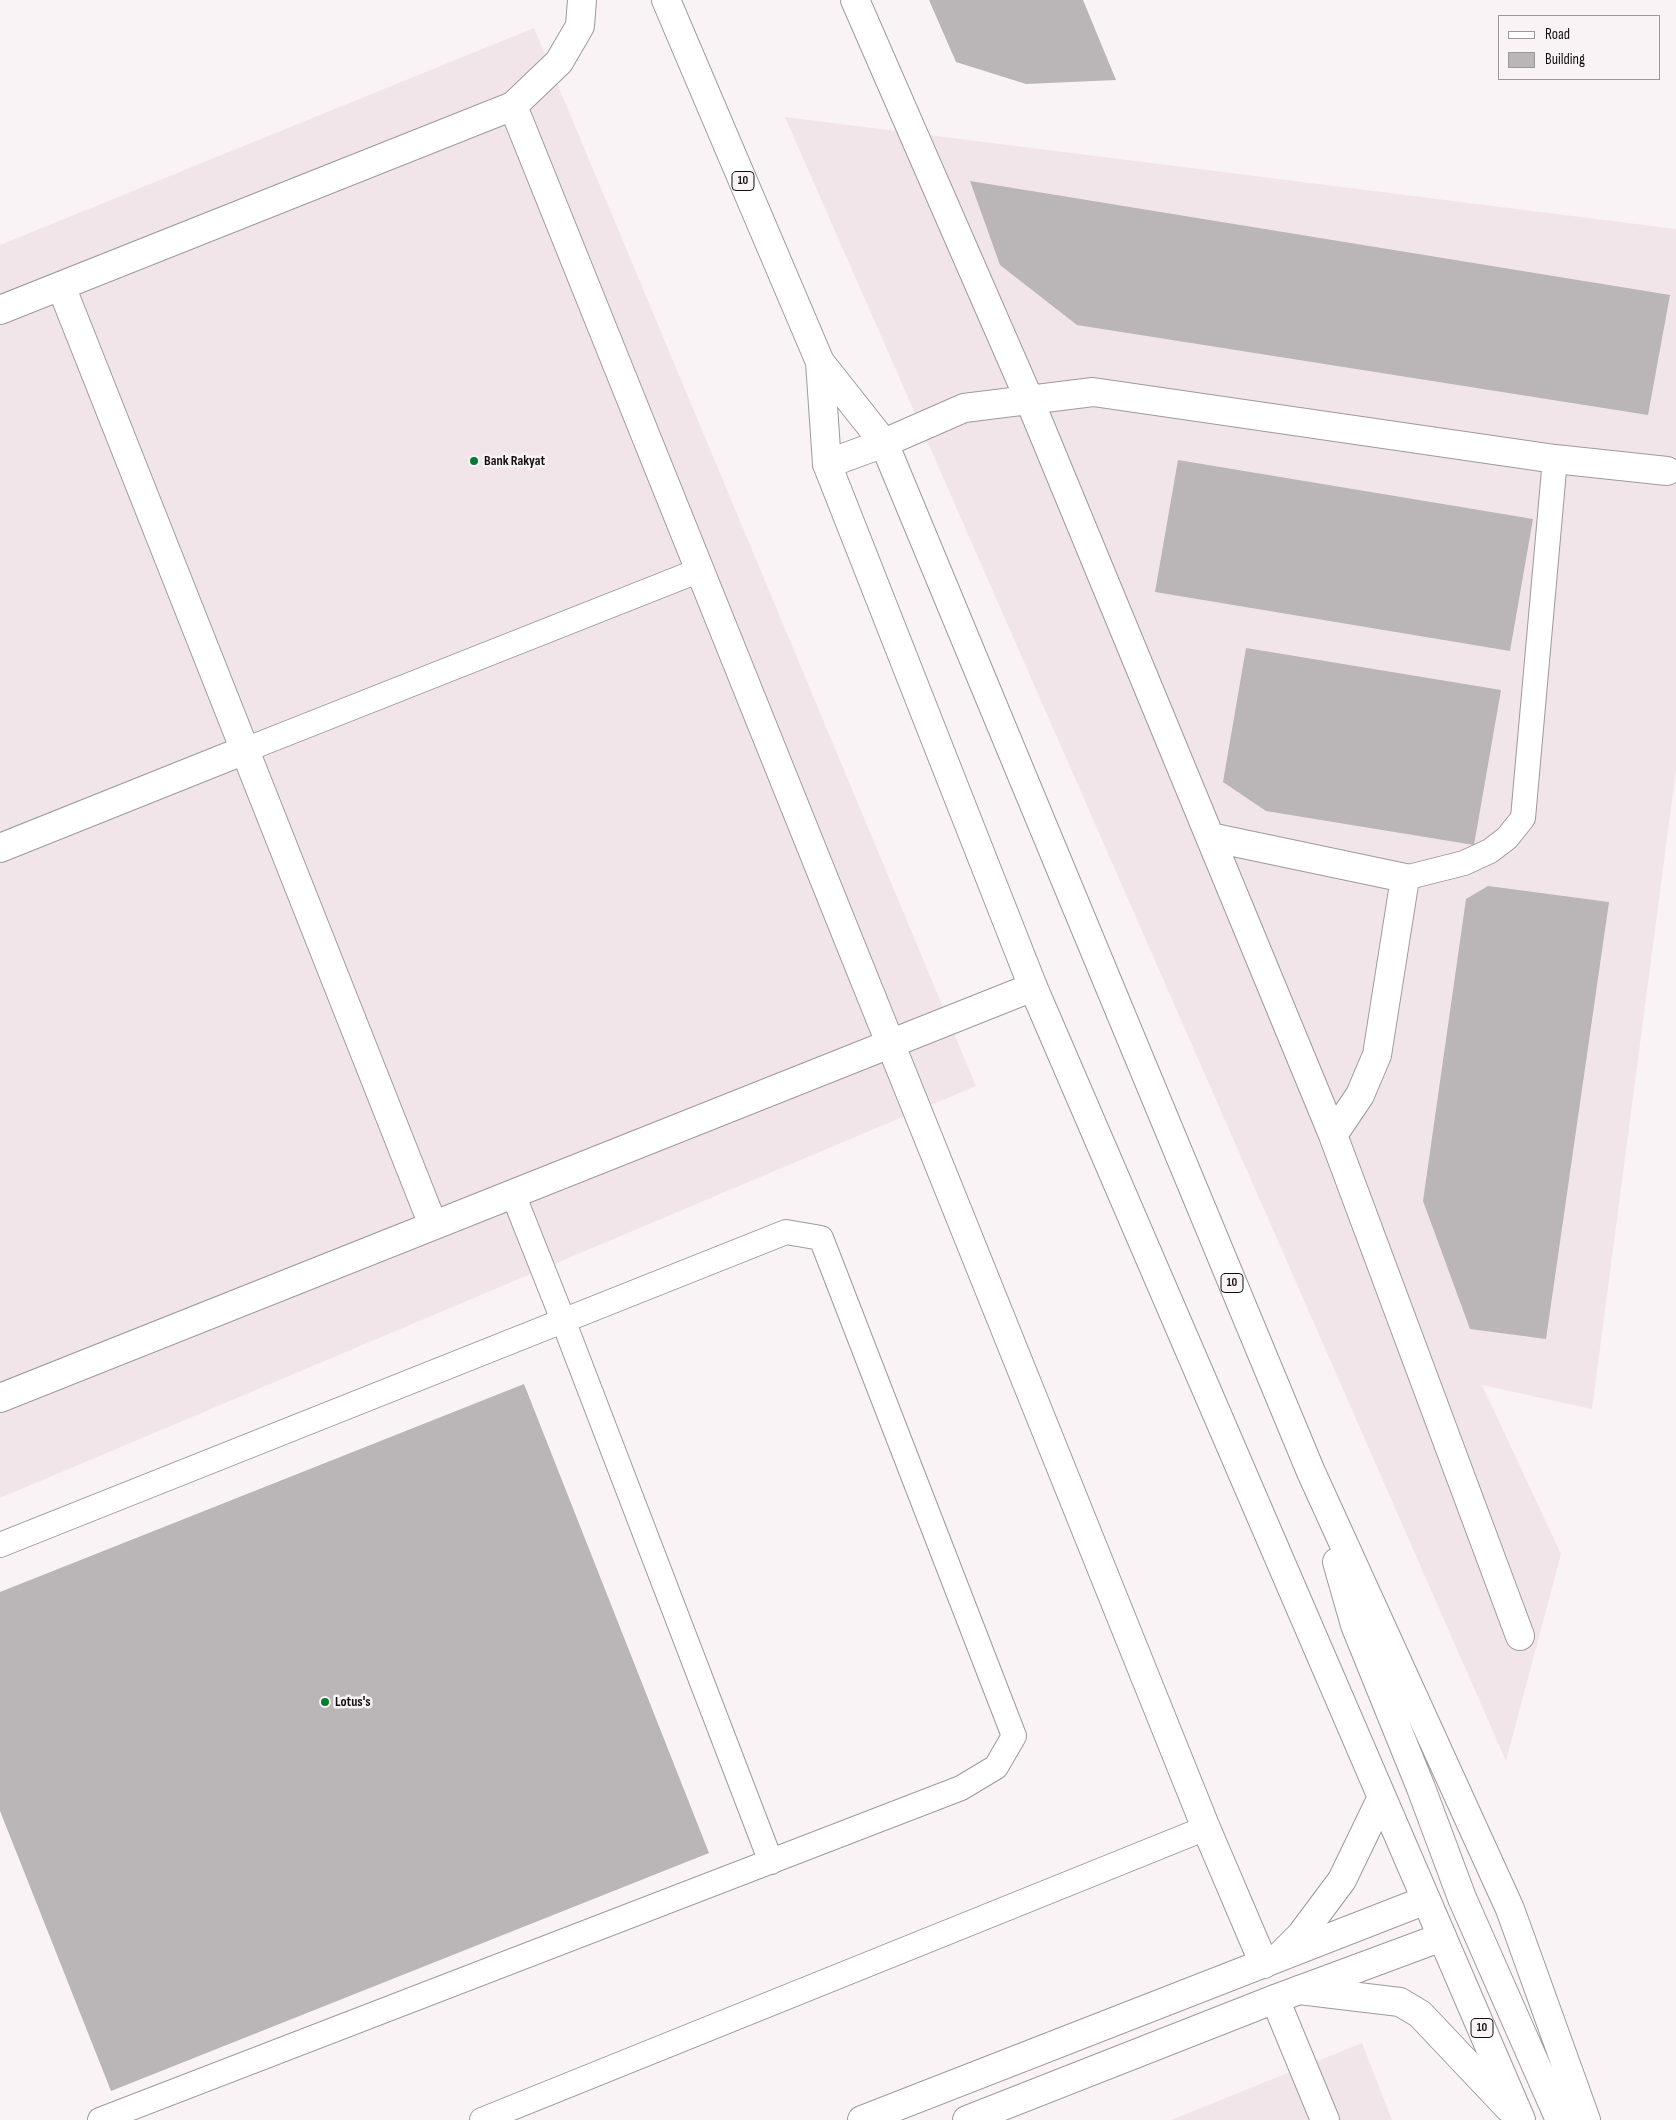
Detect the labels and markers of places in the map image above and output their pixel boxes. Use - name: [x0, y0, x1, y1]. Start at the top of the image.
- place label: Bank Rakyat: [484, 453, 545, 469]
- marker: Bank Rakyat: [468, 455, 480, 467]
- place label: Lotus's: [335, 1694, 371, 1710]
- marker: Lotus's: [319, 1696, 331, 1708]

